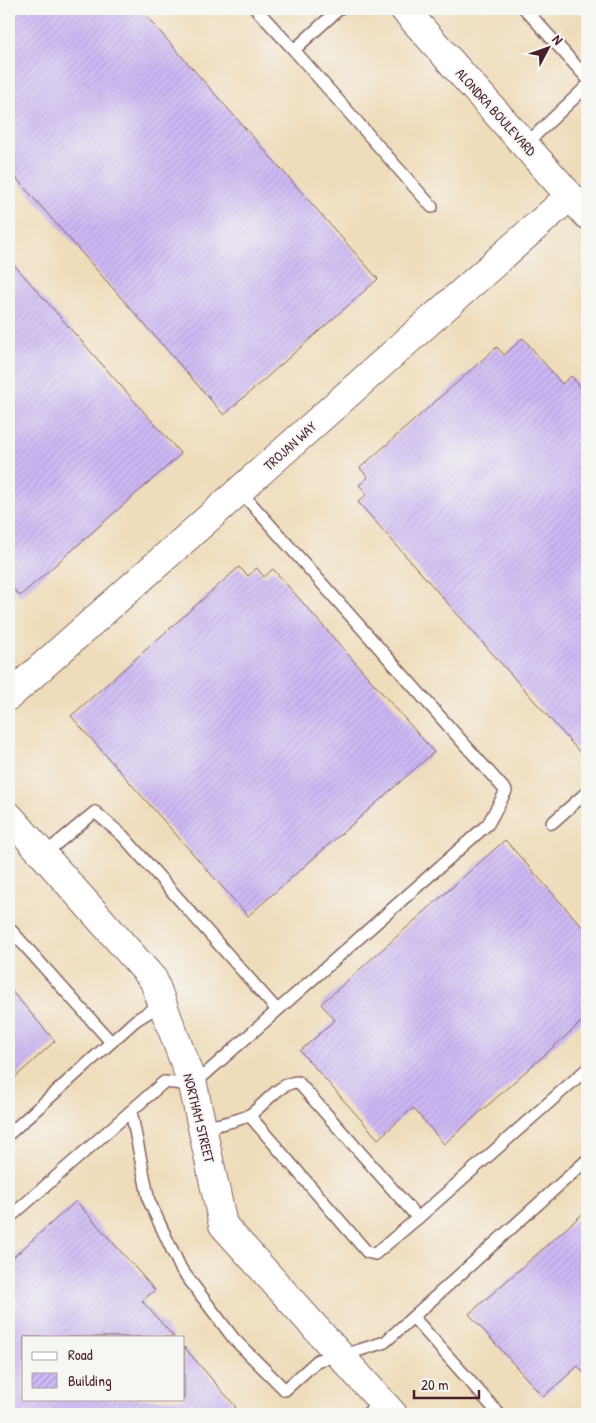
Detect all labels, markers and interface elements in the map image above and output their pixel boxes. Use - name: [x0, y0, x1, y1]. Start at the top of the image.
- north arrow: [524, 22, 574, 72]
- text: N: [549, 30, 568, 49]
- street label: ALONDRA BOULEVARD: [452, 64, 541, 160]
- street label: TROJAN WAY: [259, 416, 321, 474]
- street label: NORTHAM STREET: [179, 1071, 220, 1165]
- legend: [22, 1336, 185, 1400]
- text: Road: [68, 1344, 93, 1365]
- scale bar: [414, 1368, 478, 1400]
- text: Building: [68, 1370, 112, 1391]
- text: 20 m: [421, 1374, 448, 1395]

